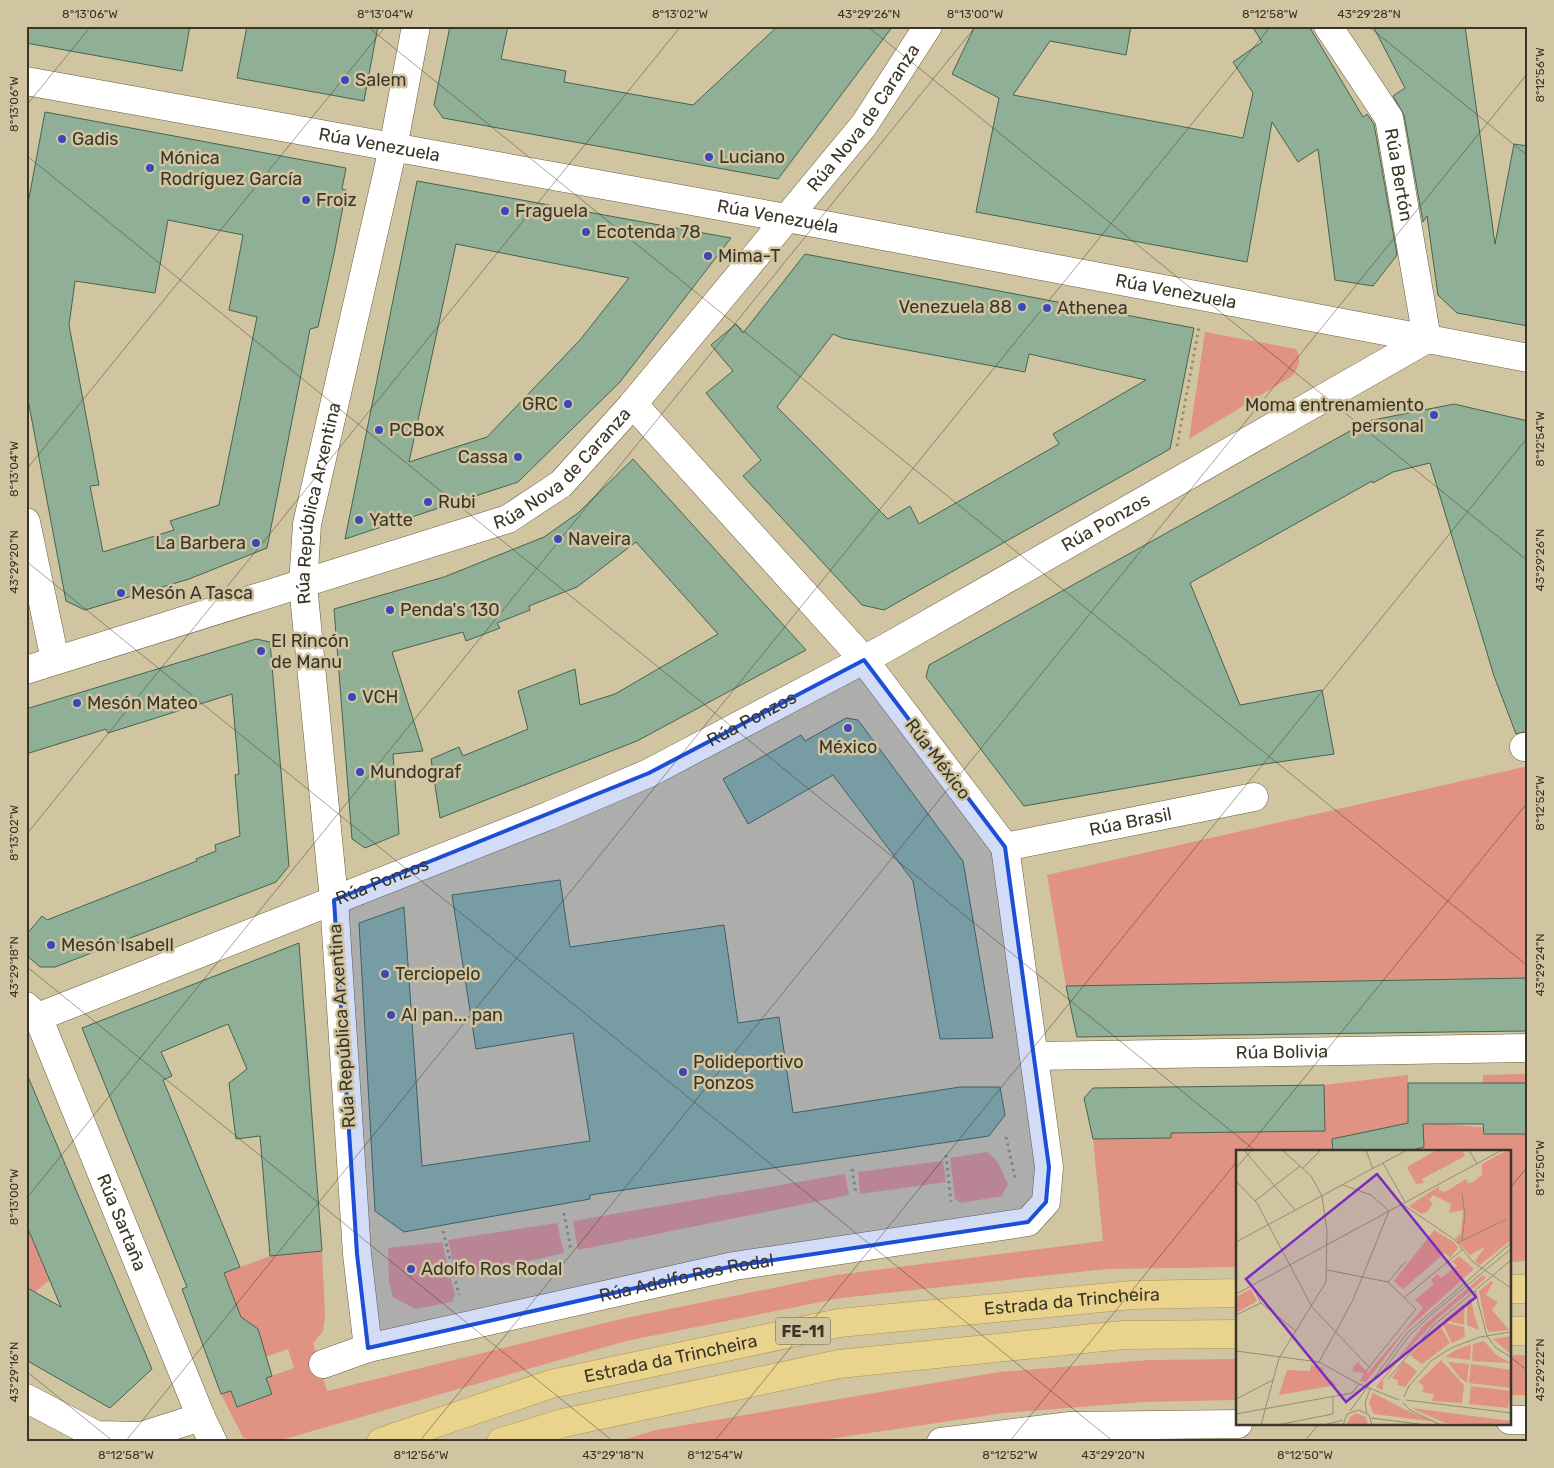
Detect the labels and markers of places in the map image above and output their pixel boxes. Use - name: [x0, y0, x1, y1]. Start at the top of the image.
- place label: Salem: [355, 69, 407, 91]
- marker: Salem: [339, 74, 351, 86]
- place label: Gadis: [72, 128, 118, 150]
- marker: Gadis: [56, 133, 68, 145]
- place label: Luciano: [719, 146, 785, 168]
- place label: Mónica Rodríguez García: [160, 147, 302, 190]
- marker: Luciano: [703, 151, 715, 163]
- marker: Mónica Rodríguez García: [144, 162, 156, 174]
- place label: Froiz: [316, 189, 357, 211]
- marker: Froiz: [300, 194, 312, 206]
- place label: Fraguela: [515, 200, 588, 222]
- marker: Fraguela: [499, 205, 511, 217]
- place label: Ecotenda 78: [596, 221, 701, 243]
- marker: Ecotenda 78: [580, 226, 592, 238]
- place label: Mima-T: [718, 245, 781, 267]
- marker: Mima-T: [702, 250, 714, 262]
- place label: Venezuela 88: [898, 296, 1012, 318]
- place label: Athenea: [1057, 297, 1128, 319]
- marker: Venezuela 88: [1016, 301, 1028, 313]
- marker: Athenea: [1041, 302, 1053, 314]
- place label: GRC: [522, 393, 558, 415]
- place label: Moma entrenamiento personal: [1245, 394, 1424, 437]
- marker: GRC: [562, 398, 574, 410]
- marker: Moma entrenamiento personal: [1428, 409, 1440, 421]
- place label: PCBox: [389, 419, 445, 441]
- marker: PCBox: [373, 424, 385, 436]
- place label: Cassa: [458, 446, 508, 468]
- marker: Cassa: [512, 451, 524, 463]
- place label: Rubi: [438, 491, 476, 513]
- marker: Rubi: [422, 496, 434, 508]
- place label: Yatte: [369, 509, 413, 531]
- marker: Yatte: [353, 514, 365, 526]
- place label: Naveira: [568, 528, 631, 550]
- place label: La Barbera: [155, 532, 246, 554]
- marker: Naveira: [552, 533, 564, 545]
- marker: La Barbera: [250, 537, 262, 549]
- place label: Mesón A Tasca: [131, 582, 253, 604]
- marker: Mesón A Tasca: [115, 587, 127, 599]
- place label: Penda's 130: [400, 599, 500, 621]
- marker: Penda's 130: [384, 604, 396, 616]
- place label: El Rincón de Manu: [271, 630, 349, 673]
- marker: El Rincón de Manu: [255, 645, 267, 657]
- place label: VCH: [362, 686, 398, 708]
- marker: VCH: [346, 691, 358, 703]
- place label: Mesón Mateo: [87, 692, 198, 714]
- marker: Mesón Mateo: [71, 697, 83, 709]
- marker: México: [842, 722, 854, 734]
- place label: México: [819, 736, 877, 758]
- place label: Mundograf: [370, 761, 461, 783]
- marker: Mundograf: [354, 766, 366, 778]
- place label: Mesón Isabell: [61, 934, 174, 956]
- marker: Mesón Isabell: [45, 939, 57, 951]
- place label: Terciopelo: [395, 963, 481, 985]
- marker: Terciopelo: [379, 968, 391, 980]
- place label: Al pan... pan: [401, 1004, 503, 1026]
- marker: Al pan... pan: [385, 1009, 397, 1021]
- place label: Polideportivo Ponzos: [693, 1051, 804, 1094]
- marker: Polideportivo Ponzos: [677, 1066, 689, 1078]
- place label: Adolfo Ros Rodal: [421, 1258, 563, 1280]
- marker: Adolfo Ros Rodal: [405, 1263, 417, 1275]

